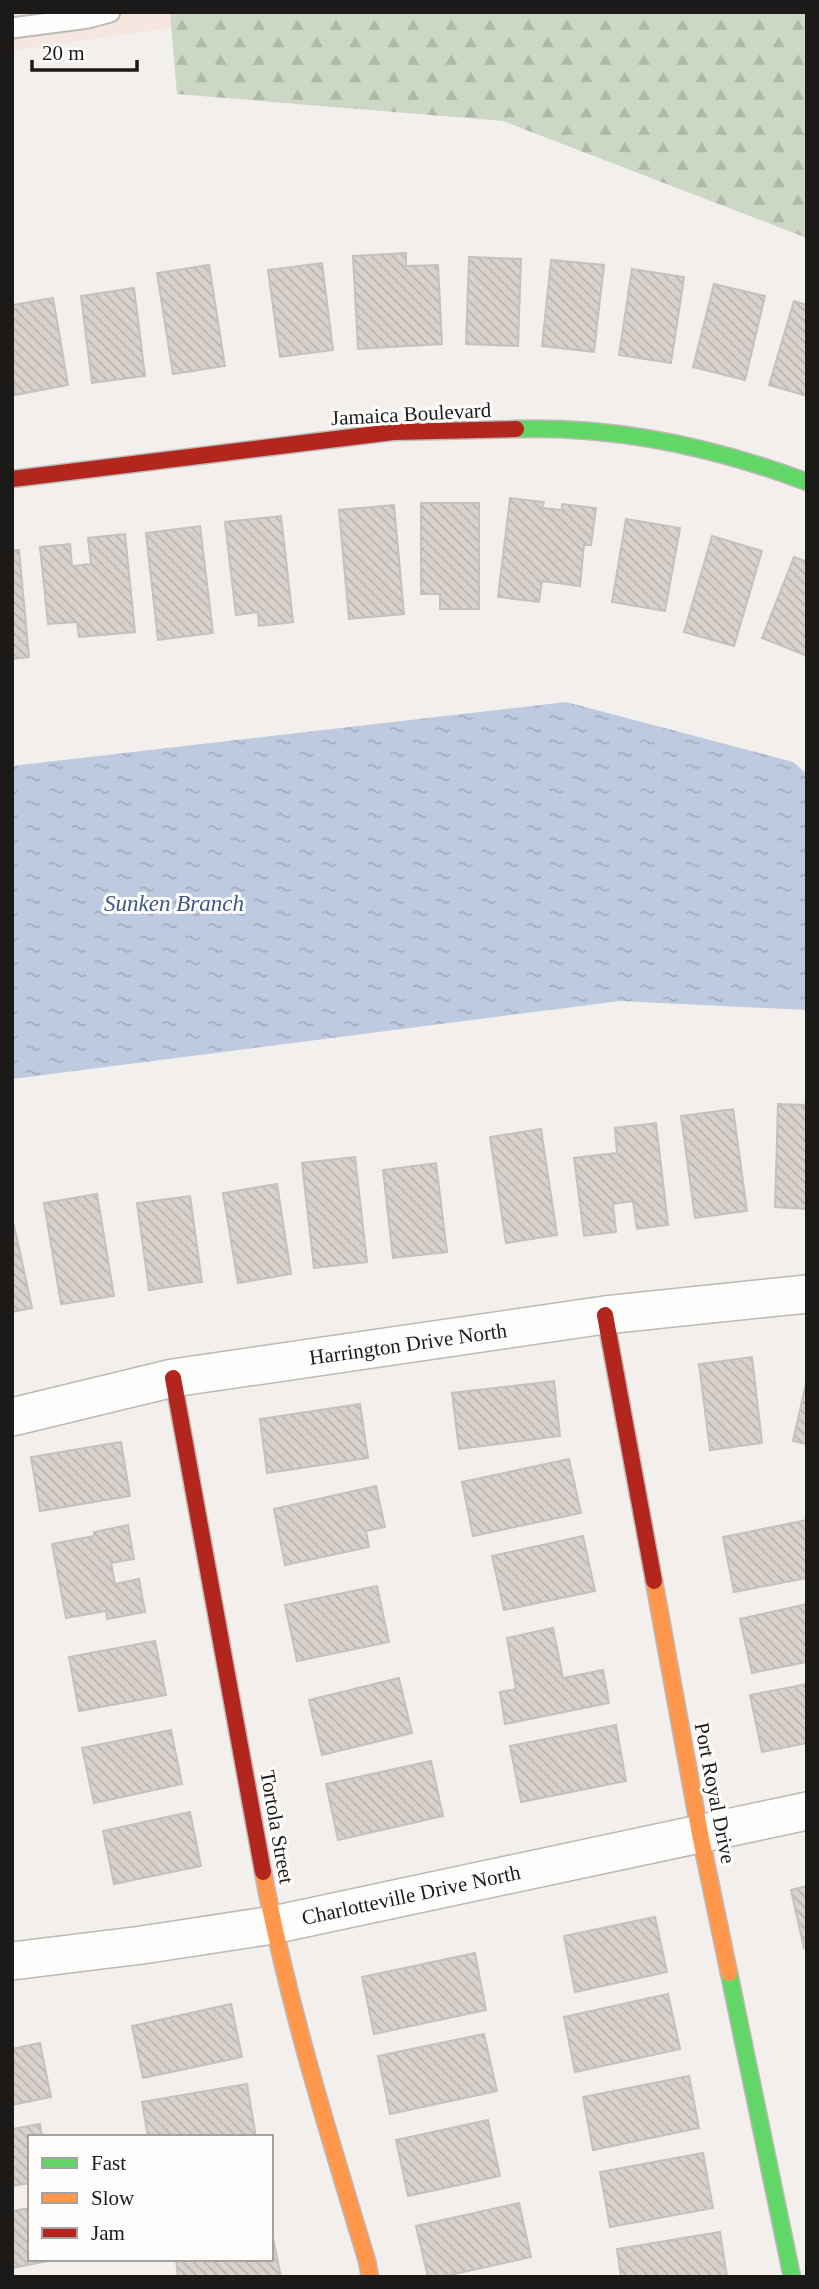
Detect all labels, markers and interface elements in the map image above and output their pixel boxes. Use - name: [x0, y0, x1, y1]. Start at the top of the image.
- scale bar: [32, 28, 136, 72]
- text: 20 m: [42, 41, 85, 65]
- street label: Jamaica Boulevard: [330, 398, 492, 430]
- water label: Sunken Branch: [104, 891, 244, 916]
- street label: Harrington Drive North: [308, 1318, 509, 1370]
- street label: Port Royal Drive: [690, 1720, 740, 1866]
- street label: Tortola Street: [255, 1768, 299, 1886]
- street label: Charlotteville Drive North: [300, 1860, 523, 1930]
- legend: [28, 2135, 273, 2261]
- text: Fast: [91, 2151, 126, 2175]
- text: Slow: [91, 2186, 135, 2210]
- text: Jam: [91, 2221, 125, 2245]

